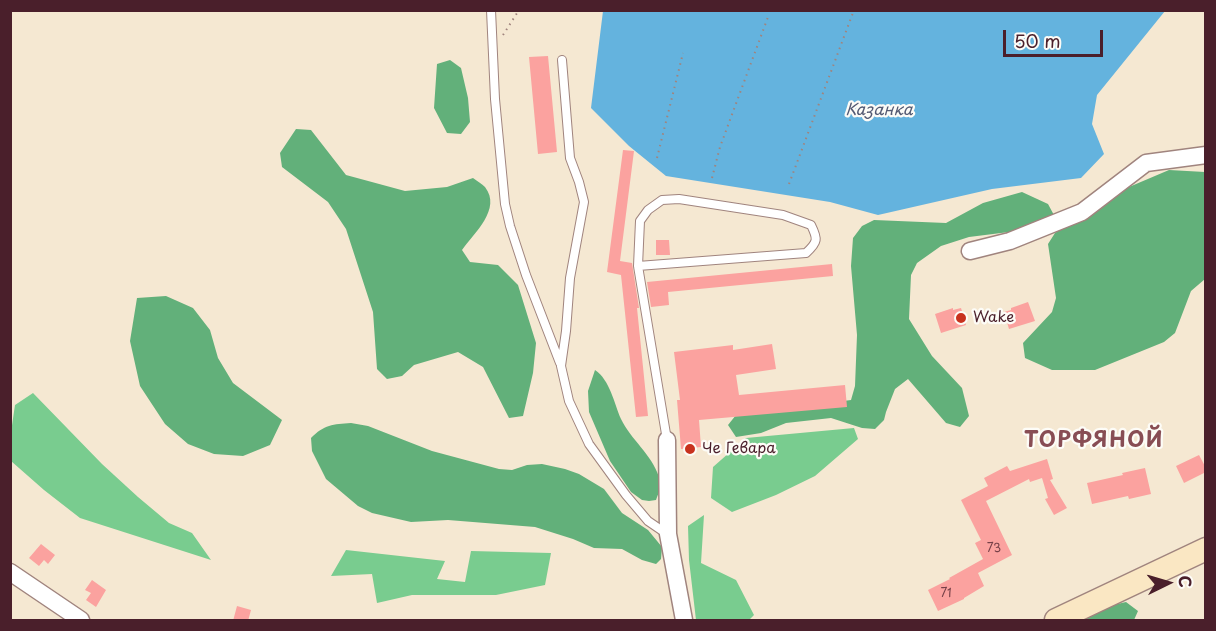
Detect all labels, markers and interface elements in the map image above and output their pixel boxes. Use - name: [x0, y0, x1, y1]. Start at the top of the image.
- scale bar: [1006, 18, 1106, 56]
- text: 50 m: [1014, 27, 1061, 54]
- water label: Казанка: [845, 101, 913, 121]
- place label: Wake: [973, 309, 1014, 327]
- marker: Wake: [954, 311, 968, 325]
- district label: ТОРФЯНОЙ: [1024, 428, 1164, 454]
- place label: Че Гевара: [702, 440, 776, 458]
- marker: Че Гевара: [683, 442, 697, 456]
- house number: 73: [987, 542, 1001, 556]
- north arrow: [1138, 553, 1198, 613]
- text: С: [1173, 574, 1198, 588]
- house number: 71: [940, 587, 952, 601]

